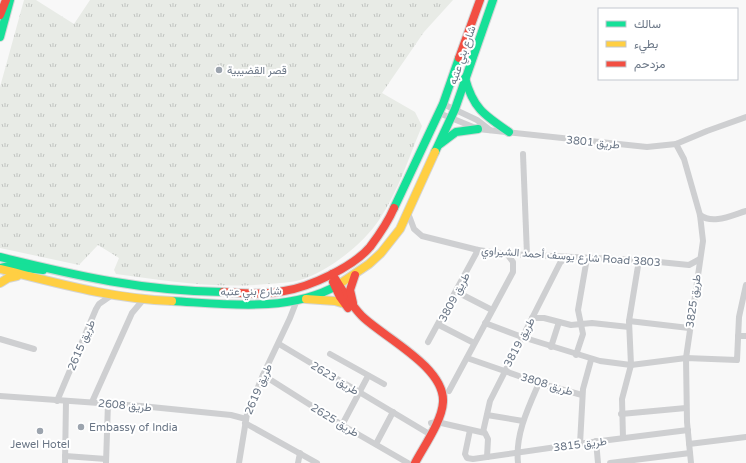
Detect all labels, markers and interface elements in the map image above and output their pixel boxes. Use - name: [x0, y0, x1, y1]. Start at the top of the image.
- legend: [598, 8, 738, 80]
- text: سالك: [634, 17, 661, 31]
- street label: شارع بني عتبه: [446, 24, 482, 87]
- text: بطيء: [634, 37, 658, 54]
- text: مزدحم: [634, 57, 665, 72]
- place label: قصر القضيبية: [227, 64, 287, 77]
- marker: قصر القضيبية: [214, 65, 224, 75]
- street label: طريق 3801: [566, 133, 620, 152]
- street label: شارع يوسف أحمد الشيراوي Road 3803: [481, 244, 661, 272]
- street label: طريق 3809: [436, 270, 473, 324]
- street label: طريق 3825: [683, 274, 704, 329]
- street label: شارع بني عتبه: [220, 284, 282, 302]
- street label: طريق 3819: [501, 315, 538, 369]
- street label: طريق 2615: [65, 318, 98, 373]
- street label: طريق 2623: [308, 359, 361, 398]
- street label: طريق 2619: [242, 362, 275, 417]
- street label: طريق 3808: [519, 370, 574, 399]
- street label: طريق 2608: [98, 397, 152, 414]
- street label: طريق 2625: [308, 401, 361, 440]
- place label: Embassy of India: [89, 421, 178, 434]
- marker: Embassy of India: [76, 422, 86, 432]
- marker: Jewel Hotel: [35, 426, 45, 436]
- street label: طريق 3815: [553, 435, 608, 454]
- place label: Jewel Hotel: [10, 438, 70, 451]

